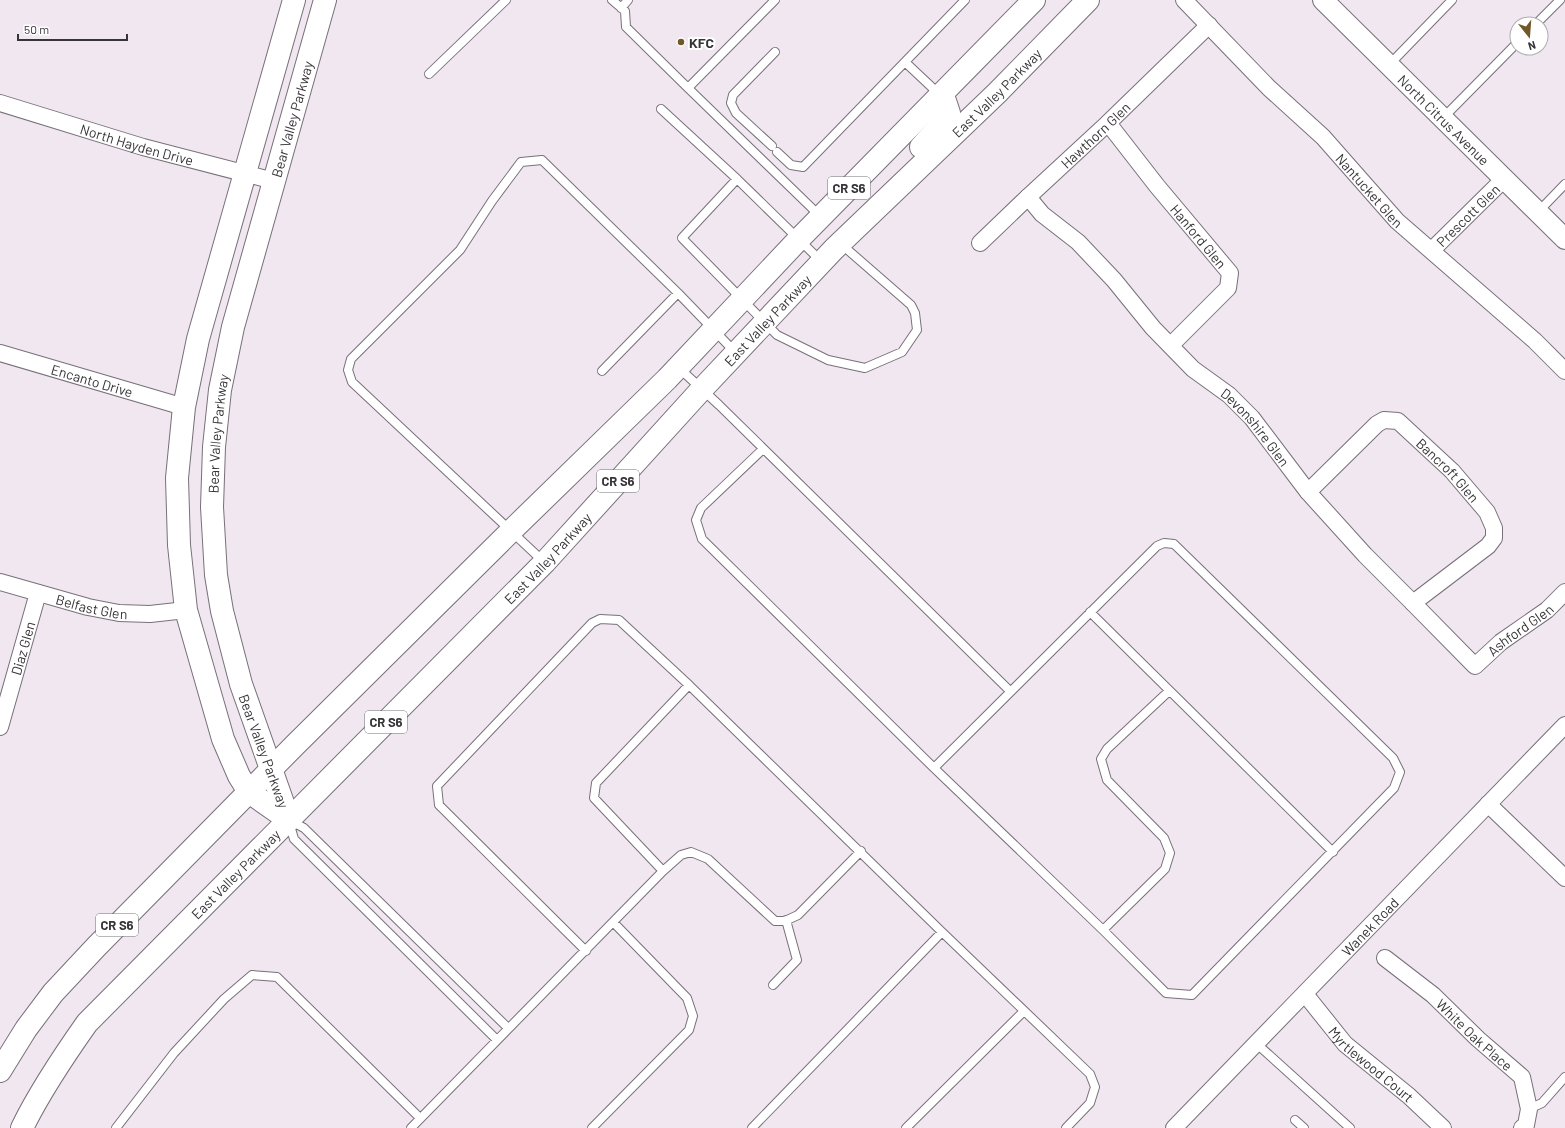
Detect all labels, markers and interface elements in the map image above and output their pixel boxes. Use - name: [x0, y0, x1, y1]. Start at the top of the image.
- scale bar: [18, 16, 127, 42]
- north arrow: [1509, 16, 1549, 56]
- text: 50 m: [24, 22, 49, 36]
- place label: KFC: [689, 34, 714, 51]
- marker: KFC: [676, 37, 686, 47]
- text: N: [1527, 39, 1537, 53]
- street label: East Valley Parkway: [948, 44, 1045, 140]
- street label: Bear Valley Parkway: [267, 58, 316, 179]
- street label: North Citrus Avenue: [1395, 71, 1493, 168]
- street label: Hawthorn Glen: [1057, 98, 1133, 171]
- street label: North Hayden Drive: [78, 120, 195, 168]
- street label: Nantucket Glen: [1333, 150, 1407, 231]
- road number: CR S6: [828, 177, 870, 199]
- street label: Prescott Glen: [1432, 180, 1503, 250]
- street label: Hanford Glen: [1167, 201, 1231, 271]
- street label: East Valley Parkway: [720, 270, 815, 369]
- street label: Encanto Drive: [49, 360, 135, 400]
- street label: Bear Valley Parkway: [204, 372, 232, 494]
- street label: Devonshire Glen: [1218, 384, 1294, 469]
- street label: Bancroft Glen: [1413, 434, 1483, 505]
- road number: CR S6: [597, 470, 639, 492]
- street label: East Valley Parkway: [500, 508, 595, 607]
- street label: Belfast Glen: [54, 590, 128, 622]
- street label: Ashford Glen: [1483, 600, 1557, 659]
- street label: Diaz Glen: [7, 619, 38, 677]
- street label: Bear Valley Parkway: [236, 692, 293, 811]
- road number: CR S6: [365, 711, 407, 733]
- street label: East Valley Parkway: [187, 825, 284, 922]
- street label: Wanek Road: [1338, 894, 1402, 959]
- road number: CR S6: [96, 914, 138, 936]
- street label: White Oak Place: [1433, 995, 1516, 1074]
- street label: Myrtlewood Court: [1326, 1023, 1418, 1105]

